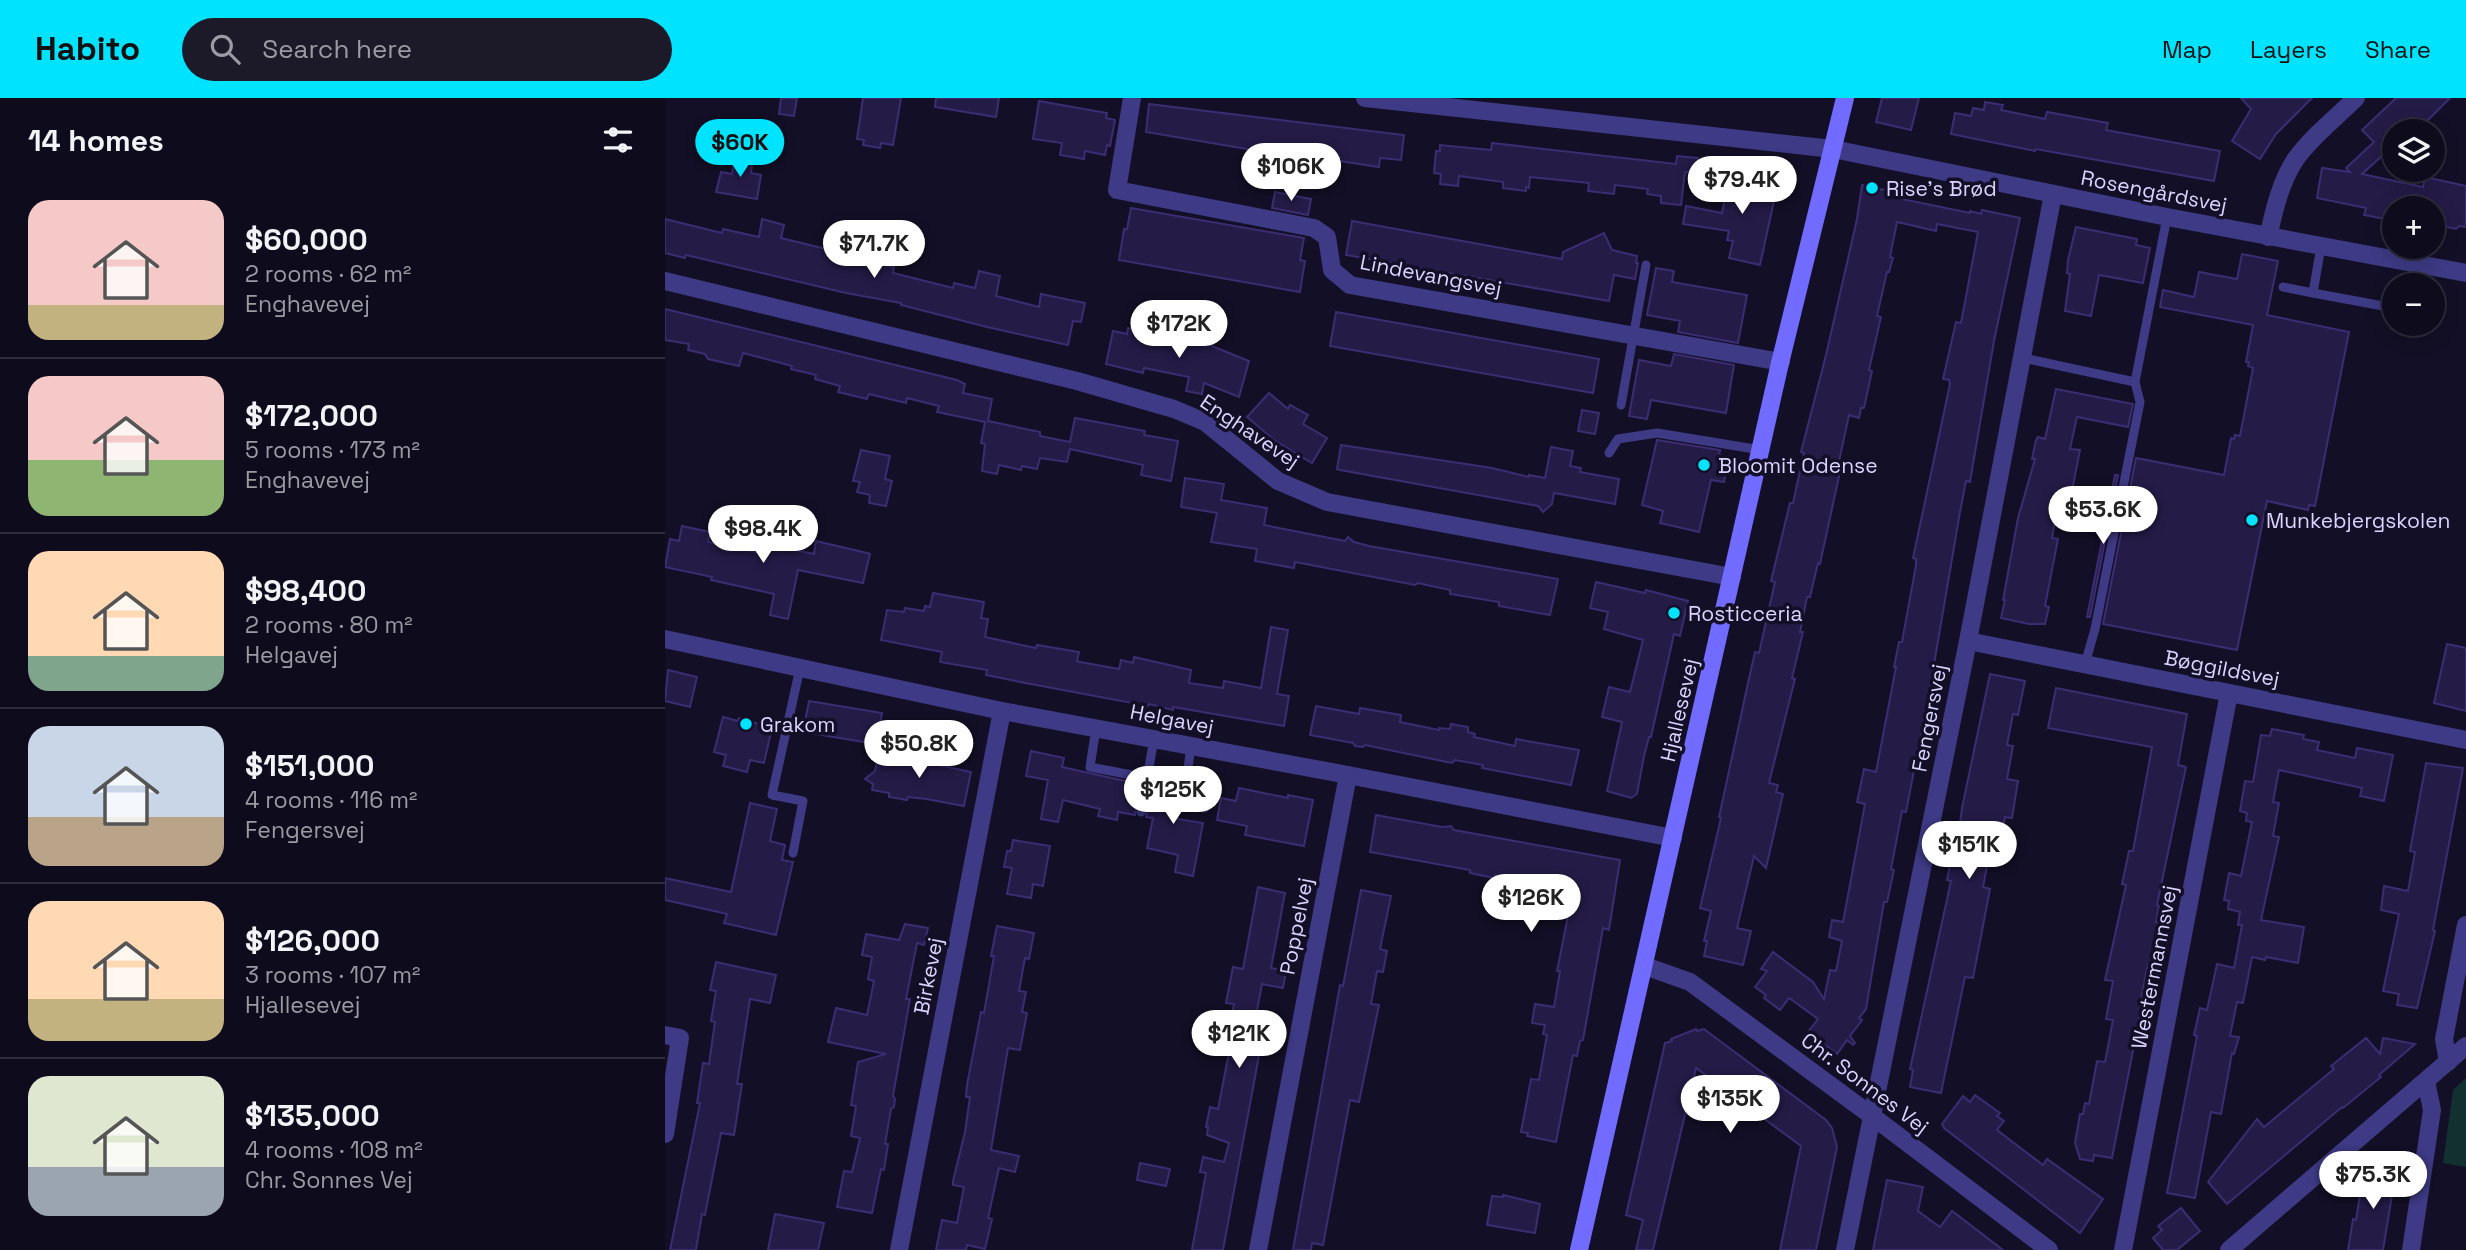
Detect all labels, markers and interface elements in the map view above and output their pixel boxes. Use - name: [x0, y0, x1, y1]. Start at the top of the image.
- search box: [182, 18, 672, 81]
- text: Habito: [35, 28, 140, 70]
- icon: search: [206, 30, 244, 68]
- text: Search here: [262, 32, 412, 66]
- text: Map: [2162, 34, 2212, 65]
- text: Layers: [2250, 34, 2327, 65]
- text: Share: [2365, 34, 2431, 65]
- map controls: [2382, 119, 2445, 336]
- button: layers: [2382, 119, 2445, 182]
- pin: $60K: [699, 120, 781, 179]
- text: 14 homes: [28, 121, 164, 160]
- icon: filters: [599, 121, 637, 159]
- text: $60K: [711, 127, 769, 157]
- pin: $106K: [1242, 144, 1340, 203]
- text: $106K: [1257, 151, 1325, 181]
- pin: $79.4K: [1685, 156, 1799, 216]
- text: $79.4K: [1704, 164, 1780, 194]
- street label: Rosengårdsvej: [2079, 164, 2229, 218]
- place label: Rise's Brød: [1886, 175, 1997, 202]
- marker: Rise's Brød: [1864, 180, 1880, 196]
- button: +: [2382, 196, 2445, 259]
- text: $60,000: [245, 220, 368, 259]
- pin: $71.7K: [817, 220, 931, 280]
- icon: home: [84, 228, 168, 312]
- text: $71.7K: [839, 228, 909, 258]
- street label: Lindevangsvej: [1358, 248, 1504, 302]
- text: 2 rooms · 62 m²: [245, 259, 411, 289]
- button: −: [2382, 273, 2445, 336]
- text: Enghavevej: [245, 289, 370, 319]
- pin: $172K: [1130, 300, 1228, 360]
- text: $172K: [1146, 308, 1212, 338]
- street label: Enghavevej: [1195, 388, 1305, 474]
- text: $172,000: [245, 396, 378, 435]
- icon: home: [84, 404, 168, 488]
- text: 5 rooms · 173 m²: [245, 435, 420, 465]
- place label: Bloomit Odense: [1718, 452, 1878, 479]
- marker: Bloomit Odense: [1696, 457, 1712, 473]
- text: Enghavevej: [245, 465, 370, 495]
- pin: $53.6K: [2046, 486, 2160, 546]
- text: $53.6K: [2065, 494, 2141, 524]
- pin: $98.4K: [706, 505, 820, 565]
- place label: Munkebjergskolen: [2266, 507, 2450, 534]
- marker: Munkebjergskolen: [2244, 512, 2260, 528]
- text: $98.4K: [724, 513, 802, 543]
- text: $98,400: [245, 571, 367, 610]
- icon: home: [84, 579, 168, 663]
- place label: Rosticceria: [1688, 600, 1803, 627]
- marker: Rosticceria: [1666, 605, 1682, 621]
- text: 2 rooms · 80 m²: [245, 610, 413, 640]
- text: Helgavej: [245, 640, 338, 670]
- street label: Bøggildsvej: [2162, 644, 2282, 692]
- street label: Hjallesevej: [1654, 656, 1704, 764]
- street label: Fengersvej: [1905, 662, 1953, 774]
- street label: Helgavej: [1128, 698, 1216, 740]
- place label: Grakom: [760, 711, 835, 738]
- marker: Grakom: [738, 716, 754, 732]
- pin: $50.8K: [862, 720, 976, 780]
- text: $50.8K: [880, 728, 958, 758]
- text: $151,000: [245, 746, 375, 785]
- icon: home: [84, 754, 168, 838]
- pin: $125K: [1124, 766, 1222, 826]
- text: $125K: [1140, 774, 1206, 804]
- text: 4 rooms · 116 m²: [245, 785, 417, 815]
- text: Fengersvej: [245, 815, 365, 845]
- pin: $151K: [1920, 822, 2018, 881]
- text: $151K: [1938, 829, 2000, 859]
- pin: $126K: [1482, 874, 1580, 934]
- street label: Poppelvej: [1273, 875, 1319, 977]
- text: $126K: [1498, 882, 1564, 912]
- street label: Westermannsvej: [2125, 883, 2183, 1051]
- text: $126,000: [245, 921, 380, 960]
- icon: home: [84, 929, 168, 1013]
- street label: Birkevej: [907, 935, 949, 1017]
- text: 3 rooms · 107 m²: [245, 960, 421, 990]
- text: Hjallesevej: [245, 990, 360, 1020]
- pin: $121K: [1190, 1010, 1288, 1070]
- text: $121K: [1208, 1018, 1270, 1048]
- street label: Chr. Sonnes Vej: [1796, 1026, 1934, 1140]
- pin: $135K: [1681, 1076, 1779, 1135]
- text: $135K: [1697, 1083, 1763, 1113]
- text: $135,000: [245, 1096, 380, 1135]
- icon: home: [84, 1104, 168, 1188]
- text: 4 rooms · 108 m²: [245, 1135, 423, 1165]
- pin: $75.3K: [2316, 1152, 2430, 1211]
- text: $75.3K: [2335, 1159, 2411, 1189]
- text: Chr. Sonnes Vej: [245, 1165, 413, 1195]

